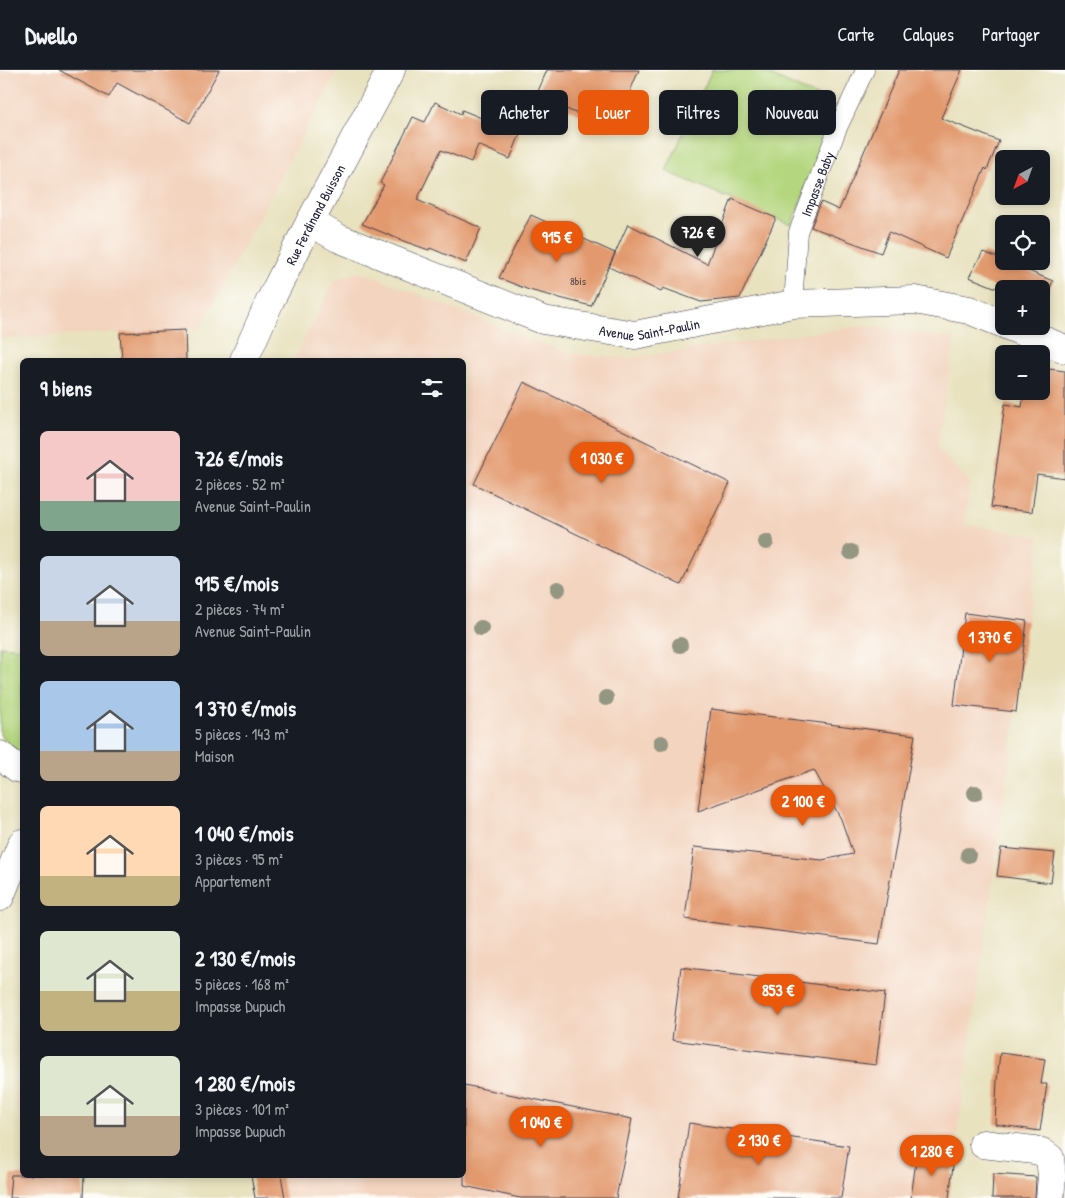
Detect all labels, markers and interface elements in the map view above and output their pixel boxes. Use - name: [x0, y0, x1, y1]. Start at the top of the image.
- text: Dwello: [25, 19, 77, 51]
- text: Carte: [837, 22, 875, 47]
- text: Calques: [903, 22, 954, 47]
- text: Partager: [982, 22, 1040, 47]
- chip: Acheter: [481, 90, 568, 135]
- chip: Louer: [578, 90, 649, 135]
- chip: Filtres: [659, 90, 738, 135]
- chip: Nouveau: [748, 90, 836, 135]
- street label: Impasse Baby: [795, 148, 839, 219]
- north arrow: [995, 150, 1050, 205]
- map controls: [995, 150, 1050, 400]
- street label: Rue Ferdinand Buisson: [280, 161, 349, 268]
- button: locate: [995, 215, 1050, 270]
- pin: 726 €: [663, 216, 733, 258]
- pin: 915 €: [522, 220, 592, 263]
- text: 726 €: [681, 221, 715, 243]
- text: 915 €: [542, 226, 572, 248]
- house number: 8bis: [570, 274, 586, 288]
- button: +: [995, 280, 1050, 335]
- street label: Avenue Saint-Paulin: [598, 313, 701, 344]
- button: −: [995, 345, 1050, 400]
- text: 9 biens: [40, 374, 92, 403]
- icon: filters: [418, 374, 446, 402]
- pin: 1 030 €: [556, 442, 648, 484]
- text: 726 €/mois: [195, 444, 283, 473]
- text: 1 030 €: [581, 447, 623, 469]
- icon: home: [80, 451, 140, 511]
- text: 2 pièces · 52 m²: [195, 473, 285, 495]
- text: Avenue Saint-Paulin: [195, 495, 311, 517]
- text: 915 €/mois: [195, 569, 279, 598]
- icon: home: [80, 576, 140, 636]
- text: 2 pièces · 74 m²: [195, 598, 284, 620]
- text: Avenue Saint-Paulin: [195, 620, 311, 642]
- pin: 1 370 €: [944, 620, 1036, 663]
- text: 1 370 €: [968, 626, 1012, 648]
- text: 1 370 €/mois: [195, 694, 296, 723]
- icon: home: [80, 701, 140, 761]
- text: 5 pièces · 143 m²: [195, 723, 289, 745]
- text: Maison: [195, 745, 234, 767]
- pin: 2 100 €: [757, 784, 849, 827]
- text: 2 100 €: [782, 790, 824, 812]
- text: 1 040 €/mois: [195, 819, 294, 848]
- icon: home: [80, 826, 140, 886]
- text: 3 pièces · 95 m²: [195, 848, 283, 870]
- text: Appartement: [195, 870, 271, 892]
- text: 2 130 €/mois: [195, 944, 295, 973]
- icon: home: [80, 951, 140, 1011]
- text: 5 pièces · 168 m²: [195, 973, 289, 995]
- pin: 853 €: [743, 974, 813, 1016]
- text: 853 €: [762, 979, 794, 1001]
- text: Impasse Dupuch: [195, 995, 285, 1017]
- text: 1 280 €/mois: [195, 1069, 295, 1098]
- icon: home: [80, 1076, 140, 1136]
- text: 3 pièces · 101 m²: [195, 1098, 289, 1120]
- pin: 1 040 €: [495, 1106, 587, 1148]
- text: 1 040 €: [520, 1111, 562, 1133]
- text: Impasse Dupuch: [195, 1120, 285, 1142]
- pin: 2 130 €: [713, 1124, 805, 1166]
- text: 2 130 €: [738, 1129, 780, 1151]
- pin: 1 280 €: [886, 1134, 978, 1177]
- text: 1 280 €: [911, 1140, 953, 1162]

